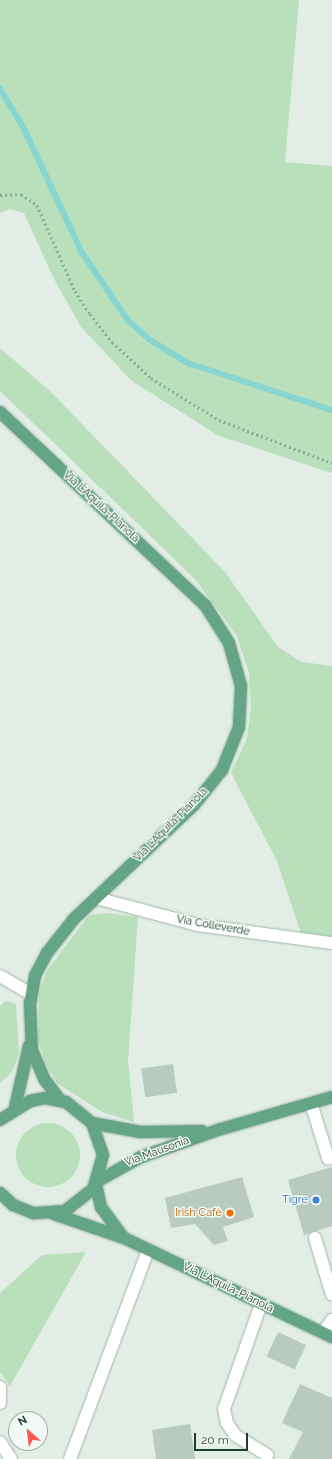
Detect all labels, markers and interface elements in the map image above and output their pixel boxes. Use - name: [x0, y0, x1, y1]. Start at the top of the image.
- street label: Via L'Aquila-Pianola: [60, 468, 142, 546]
- street label: Via L'Aquila-Pianola: [131, 785, 211, 865]
- street label: Via Colleverde: [175, 913, 251, 939]
- street label: Via Mausonia: [123, 1134, 191, 1170]
- place label: Tigre: [282, 1193, 308, 1207]
- marker: Tigre: [311, 1195, 321, 1205]
- place label: Irish Cafè: [175, 1206, 222, 1220]
- marker: Irish Cafè: [225, 1208, 235, 1218]
- street label: Via L'Aquila-Pianola: [181, 1260, 275, 1316]
- north arrow: [8, 1411, 48, 1451]
- text: N: [16, 1413, 29, 1429]
- scale bar: [196, 1425, 250, 1451]
- text: 20 m: [201, 1433, 229, 1447]

